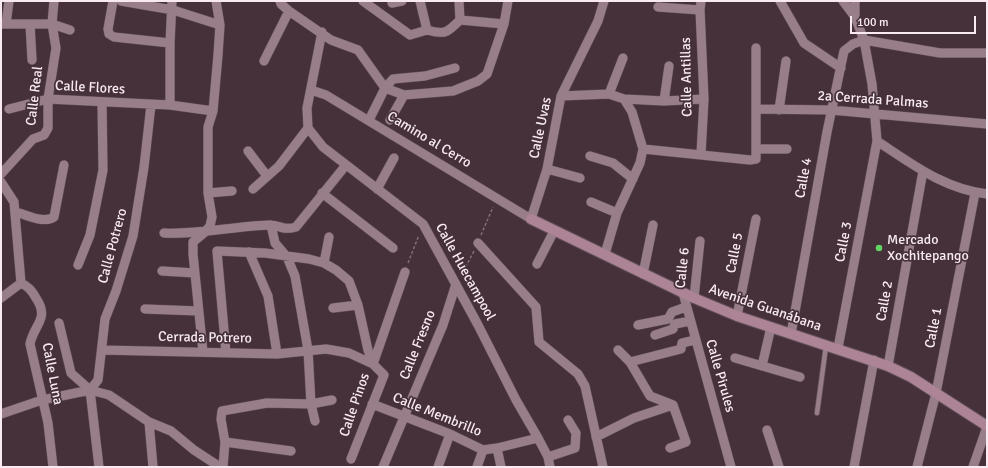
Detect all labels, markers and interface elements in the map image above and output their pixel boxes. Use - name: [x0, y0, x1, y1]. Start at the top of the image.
- scale bar: [852, 8, 978, 34]
- text: 100 m: [857, 15, 889, 30]
- street label: Calle Antillas: [678, 37, 696, 117]
- street label: Calle Real: [23, 65, 47, 127]
- street label: Calle Flores: [55, 78, 125, 98]
- street label: 2a Cerrada Palmas: [817, 88, 929, 112]
- street label: Calle Uvas: [526, 96, 556, 160]
- street label: Camino al Cerro: [384, 108, 474, 172]
- street label: Calle 4: [792, 156, 816, 200]
- street label: Calle Potrero: [95, 207, 131, 285]
- street label: Calle Huecampool: [431, 220, 499, 324]
- street label: Calle 3: [832, 220, 856, 264]
- street label: Calle 5: [723, 231, 747, 275]
- place label: Mercado Xochitepango: [887, 232, 969, 264]
- marker: Mercado Xochitepango: [874, 243, 884, 253]
- street label: Calle 6: [673, 247, 693, 289]
- street label: Calle 2: [873, 279, 897, 323]
- street label: Avenida Guanábana: [706, 281, 824, 335]
- street label: Calle 1: [922, 306, 946, 350]
- street label: Calle Fresno: [396, 308, 440, 382]
- street label: Cerrada Potrero: [158, 329, 252, 347]
- street label: Calle Pirules: [702, 338, 738, 414]
- street label: Calle Luna: [38, 342, 66, 406]
- street label: Calle Pinos: [336, 371, 374, 439]
- street label: Calle Membrillo: [390, 389, 484, 441]

